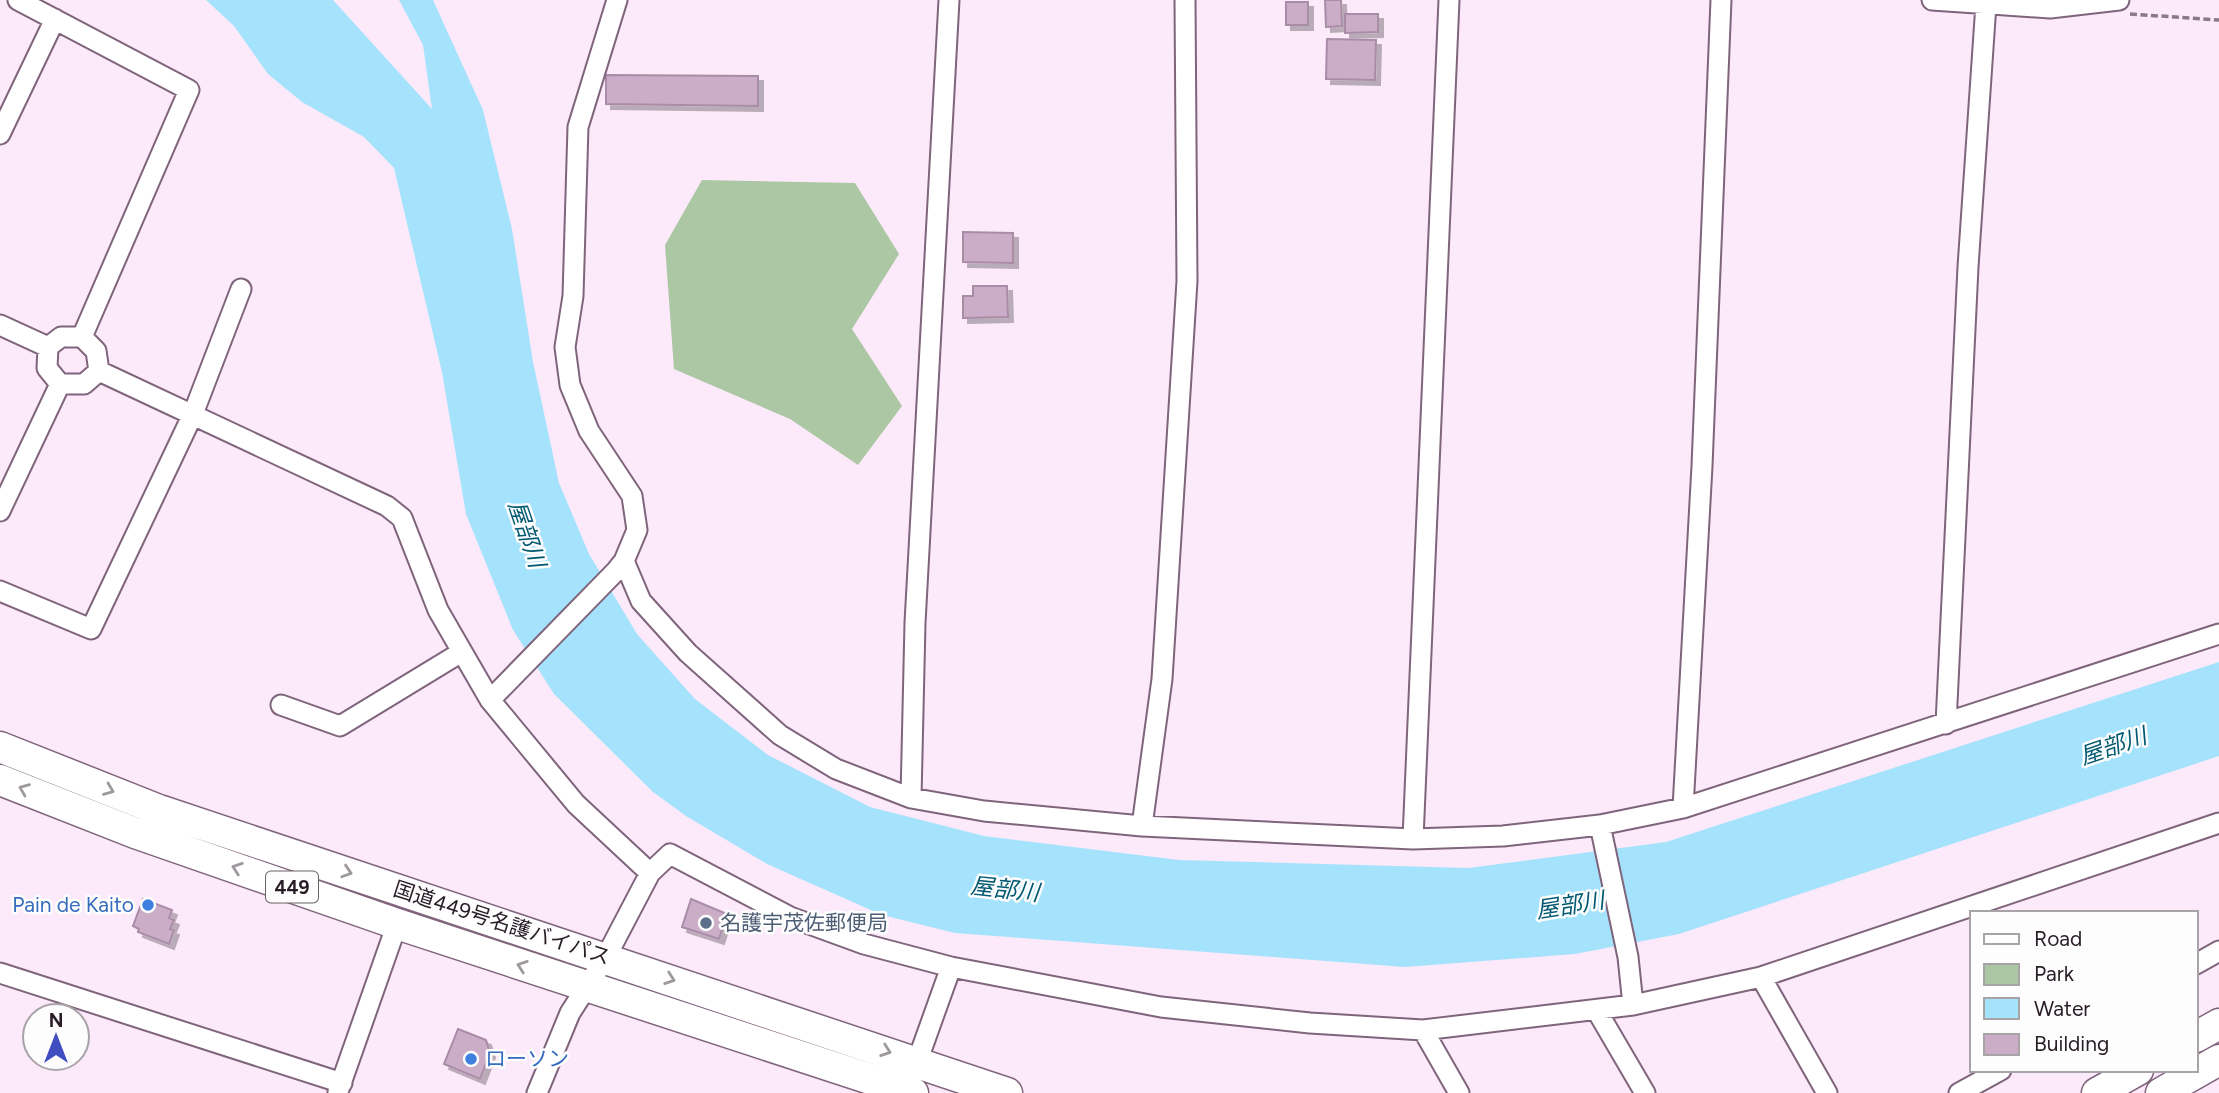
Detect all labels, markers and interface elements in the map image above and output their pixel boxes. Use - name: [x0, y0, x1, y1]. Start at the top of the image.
- water label: 屋部川: [503, 497, 552, 574]
- water label: 屋部川: [2076, 721, 2153, 770]
- one-way arrow: [102, 782, 114, 796]
- one-way arrow: [19, 784, 31, 798]
- one-way arrow: [232, 862, 244, 876]
- one-way arrow: [341, 864, 353, 878]
- water label: 屋部川: [969, 871, 1044, 907]
- road number: 449: [266, 872, 318, 902]
- street label: 国道449号名護バイパス: [391, 876, 614, 969]
- water label: 屋部川: [1534, 885, 1609, 924]
- place label: Pain de Kaito: [12, 892, 134, 917]
- marker: Pain de Kaito: [140, 897, 156, 913]
- place label: 名護宇茂佐郵便局: [720, 910, 888, 935]
- legend: [1970, 911, 2198, 1072]
- marker: 名護宇茂佐郵便局: [698, 915, 714, 931]
- text: Road: [2034, 926, 2082, 951]
- one-way arrow: [516, 960, 529, 974]
- text: Park: [2034, 961, 2075, 986]
- one-way arrow: [664, 970, 676, 985]
- text: Water: [2034, 996, 2090, 1021]
- north arrow: [21, 1002, 91, 1072]
- text: N: [49, 1009, 63, 1032]
- text: Building: [2034, 1031, 2109, 1056]
- one-way arrow: [879, 1043, 892, 1057]
- place label: ローソン: [485, 1046, 569, 1071]
- marker: ローソン: [463, 1051, 479, 1067]

